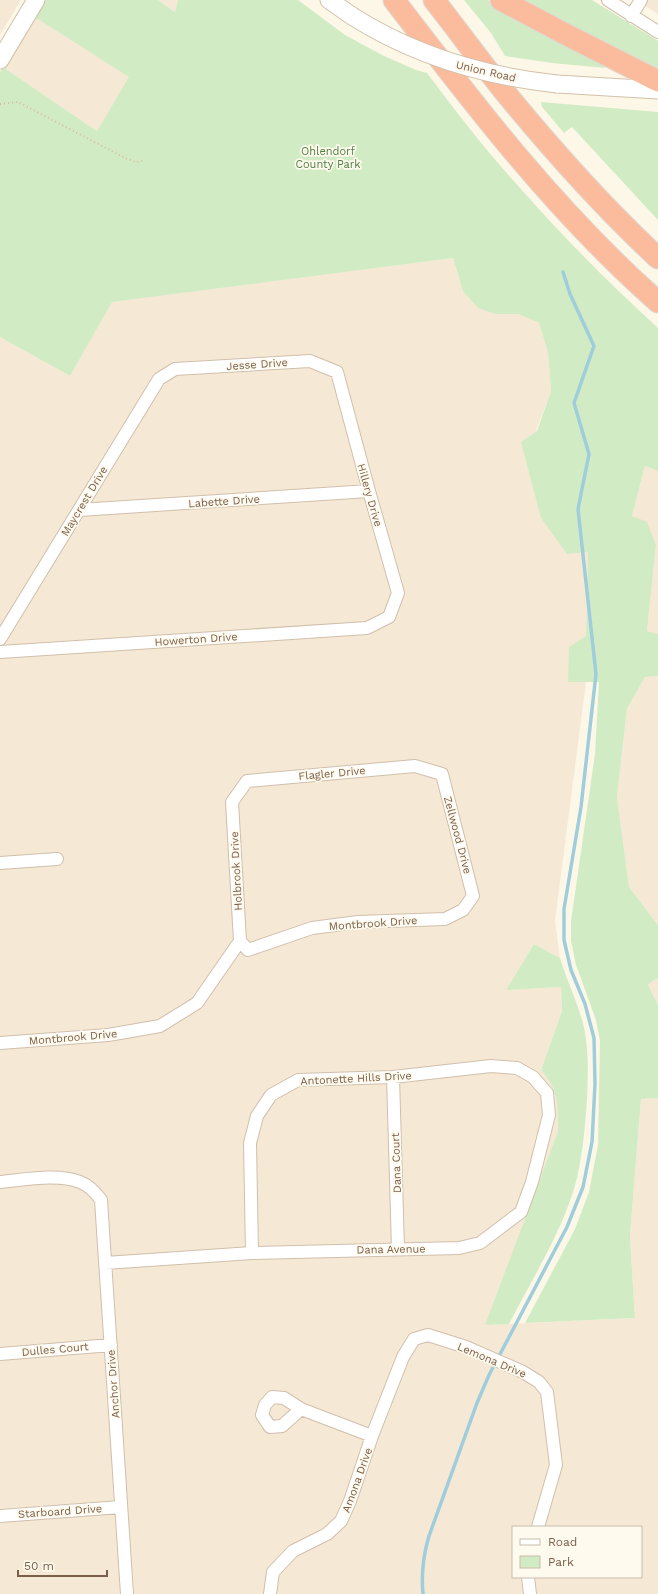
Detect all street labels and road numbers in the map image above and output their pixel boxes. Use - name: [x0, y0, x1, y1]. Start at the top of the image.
- street label: Union Road: [454, 58, 517, 85]
- street label: Jesse Drive: [226, 356, 288, 373]
- street label: Hillery Drive: [354, 462, 385, 528]
- street label: Maycrest Drive: [58, 464, 110, 539]
- street label: Labette Drive: [188, 493, 260, 510]
- street label: Howerton Drive: [154, 630, 238, 649]
- street label: Flagler Drive: [298, 764, 366, 783]
- street label: Zellwood Drive: [441, 795, 474, 875]
- street label: Holbrook Drive: [228, 831, 245, 911]
- street label: Montbrook Drive: [328, 914, 418, 933]
- street label: Montbrook Drive: [28, 1027, 118, 1048]
- street label: Antonette Hills Drive: [300, 1069, 412, 1088]
- street label: Dana Court: [389, 1132, 404, 1193]
- street label: Dana Avenue: [356, 1242, 426, 1257]
- street label: Dulles Court: [21, 1340, 89, 1359]
- street label: Lemona Drive: [455, 1340, 528, 1381]
- street label: Anchor Drive: [105, 1349, 122, 1419]
- street label: Amona Drive: [340, 1446, 375, 1514]
- street label: Starboard Drive: [17, 1502, 103, 1521]

